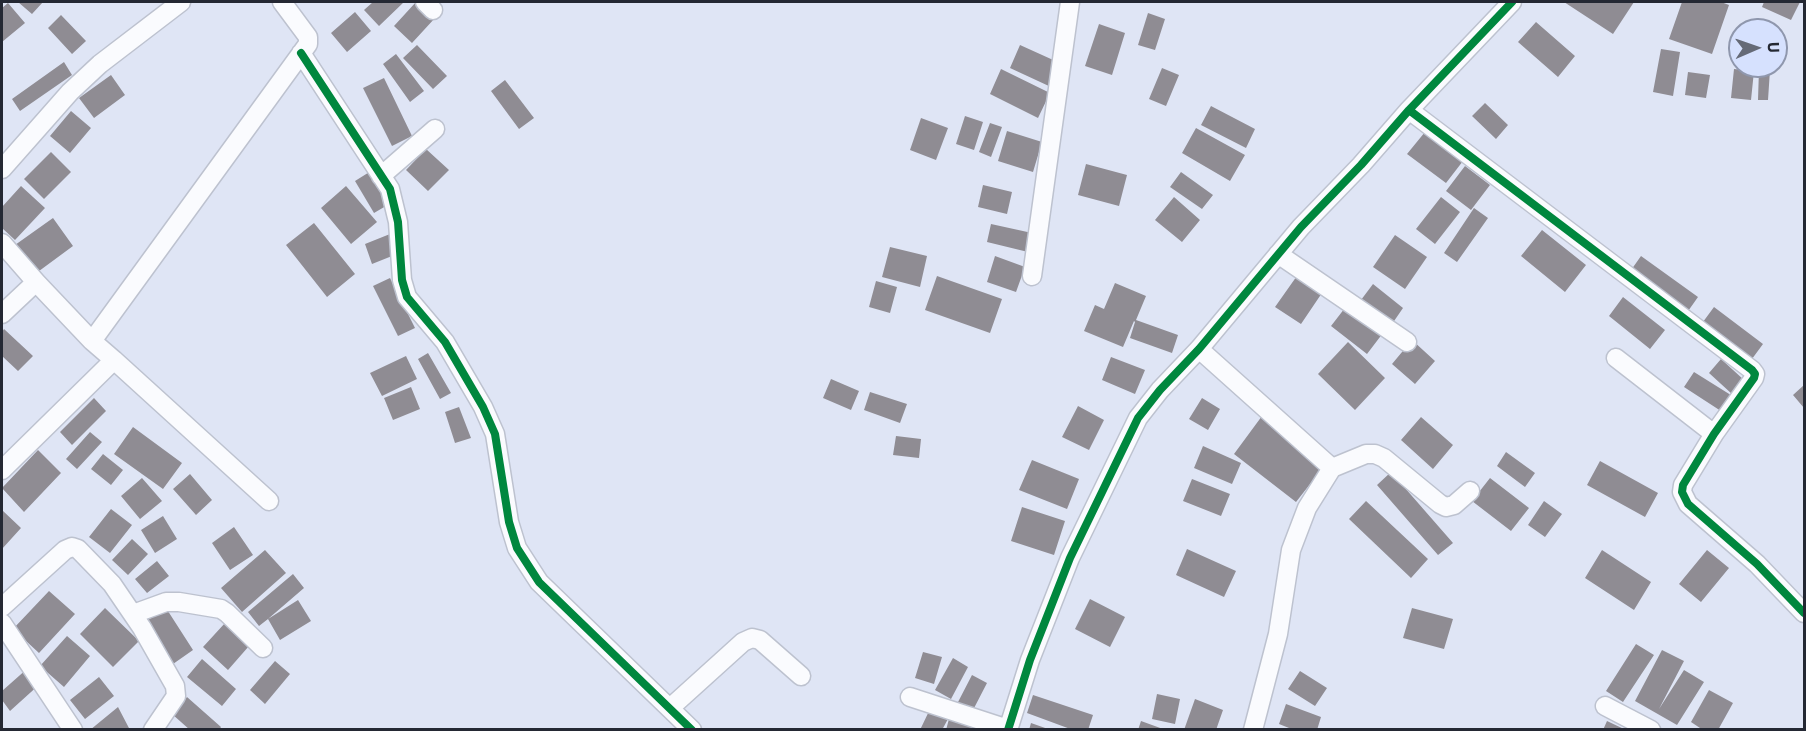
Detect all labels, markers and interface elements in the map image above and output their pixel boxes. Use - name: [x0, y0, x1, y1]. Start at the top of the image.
- north arrow: [1728, 18, 1788, 78]
- text: U: [1764, 42, 1784, 53]

